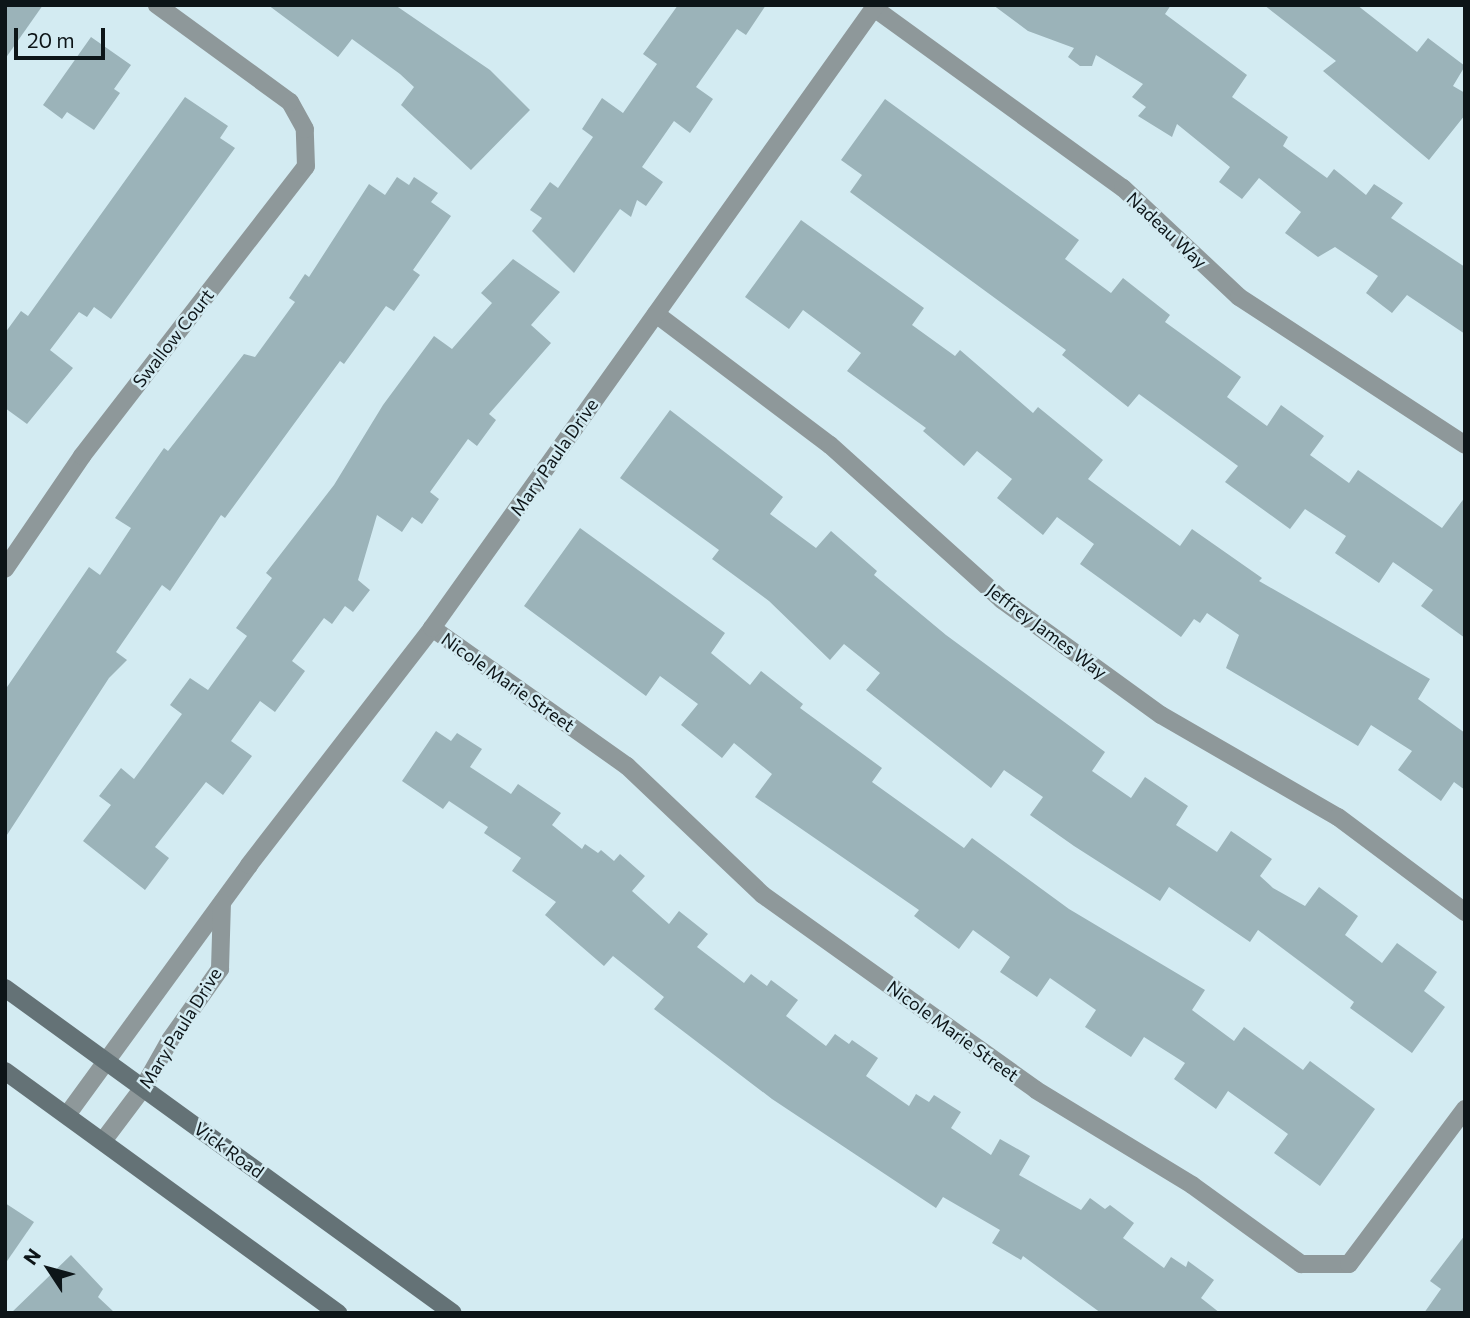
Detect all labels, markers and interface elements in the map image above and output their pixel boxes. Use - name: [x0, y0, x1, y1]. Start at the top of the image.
- scale bar: [18, 14, 108, 58]
- text: 20 m: [27, 27, 75, 52]
- street label: Nadeau Way: [1122, 187, 1212, 273]
- street label: Swallow Court: [128, 284, 218, 392]
- street label: Mary Paula Drive: [506, 394, 602, 520]
- street label: Jeffrey James Way: [983, 579, 1111, 683]
- street label: Nicole Marie Street: [437, 628, 579, 736]
- street label: Mary Paula Drive: [134, 964, 226, 1092]
- street label: Nicole Marie Street: [883, 976, 1023, 1086]
- street label: Vick Road: [190, 1117, 268, 1183]
- north arrow: [14, 1234, 84, 1304]
- text: N: [18, 1244, 45, 1269]

